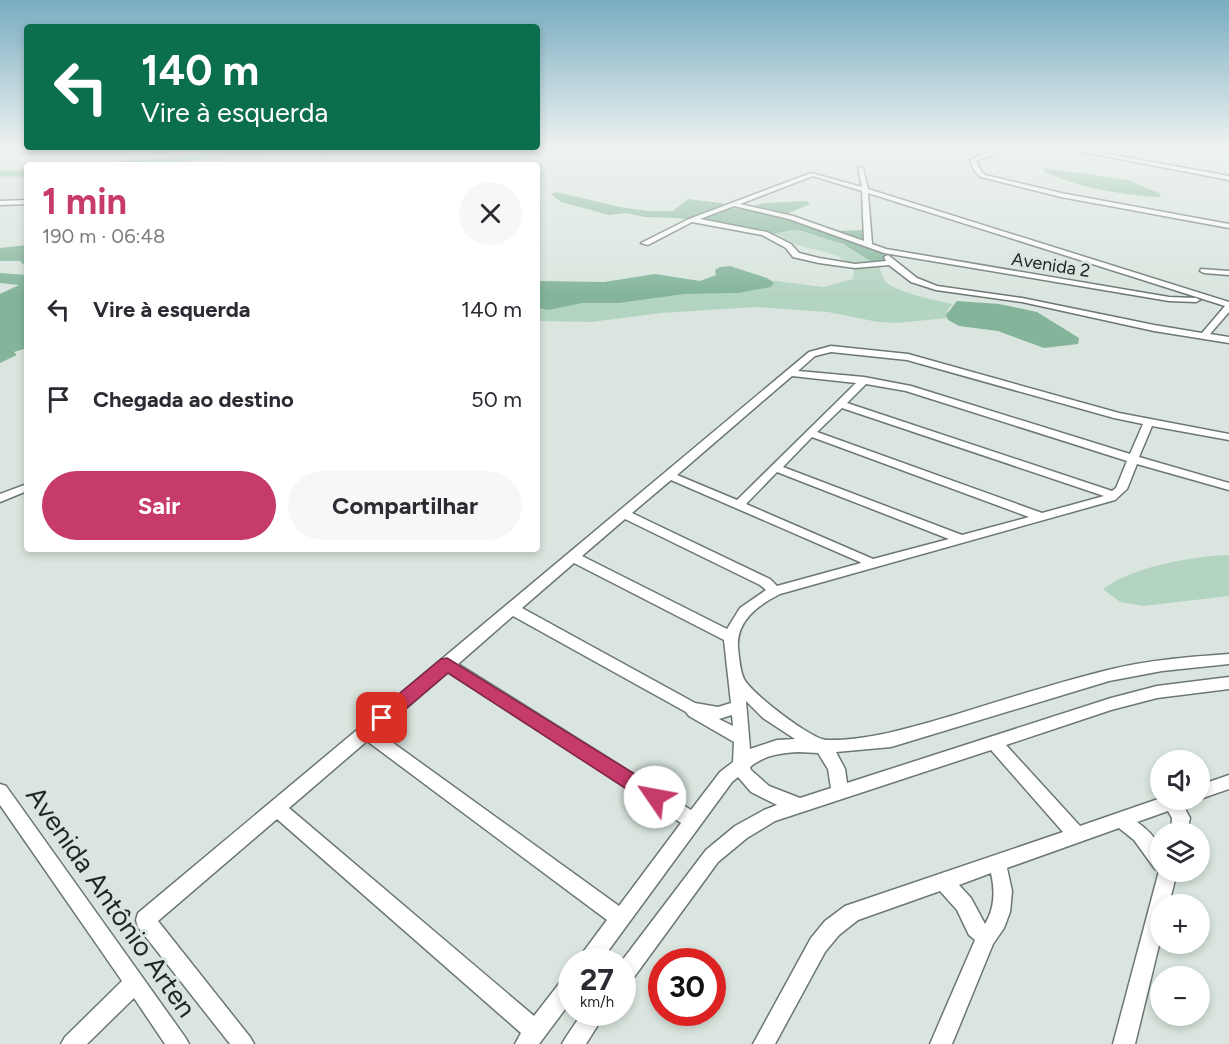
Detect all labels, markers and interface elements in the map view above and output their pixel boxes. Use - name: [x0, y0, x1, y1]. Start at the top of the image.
- text: 140 m: [141, 45, 259, 96]
- icon: left: [42, 48, 120, 126]
- text: Vire à esquerda: [141, 96, 328, 129]
- text: 1 min: [42, 180, 127, 223]
- button: close: [459, 182, 522, 245]
- text: 190 m · 06:48: [42, 224, 165, 248]
- street label: Avenida 2: [1010, 248, 1092, 282]
- icon: left: [42, 293, 75, 326]
- text: Vire à esquerda: [93, 296, 251, 323]
- text: 140 m: [461, 296, 522, 323]
- icon: arrive: [42, 383, 75, 416]
- text: Chegada ao destino: [93, 386, 294, 413]
- text: 50 m: [471, 386, 522, 413]
- button: Sair: [42, 471, 276, 540]
- button: Compartilhar: [288, 471, 522, 540]
- pin: [356, 692, 407, 743]
- icon: arrive: [365, 701, 398, 734]
- map controls: [1150, 750, 1210, 1026]
- button: sound: [1150, 750, 1210, 810]
- position arrow: [623, 765, 687, 829]
- street label: Avenida Antônio Arten: [19, 780, 204, 1023]
- button: layers: [1150, 822, 1210, 882]
- button: +: [1150, 894, 1210, 954]
- speed limit sign: 30: [648, 948, 726, 1026]
- text: 27: [580, 961, 614, 998]
- button: −: [1150, 966, 1210, 1026]
- text: km/h: [580, 993, 614, 1011]

